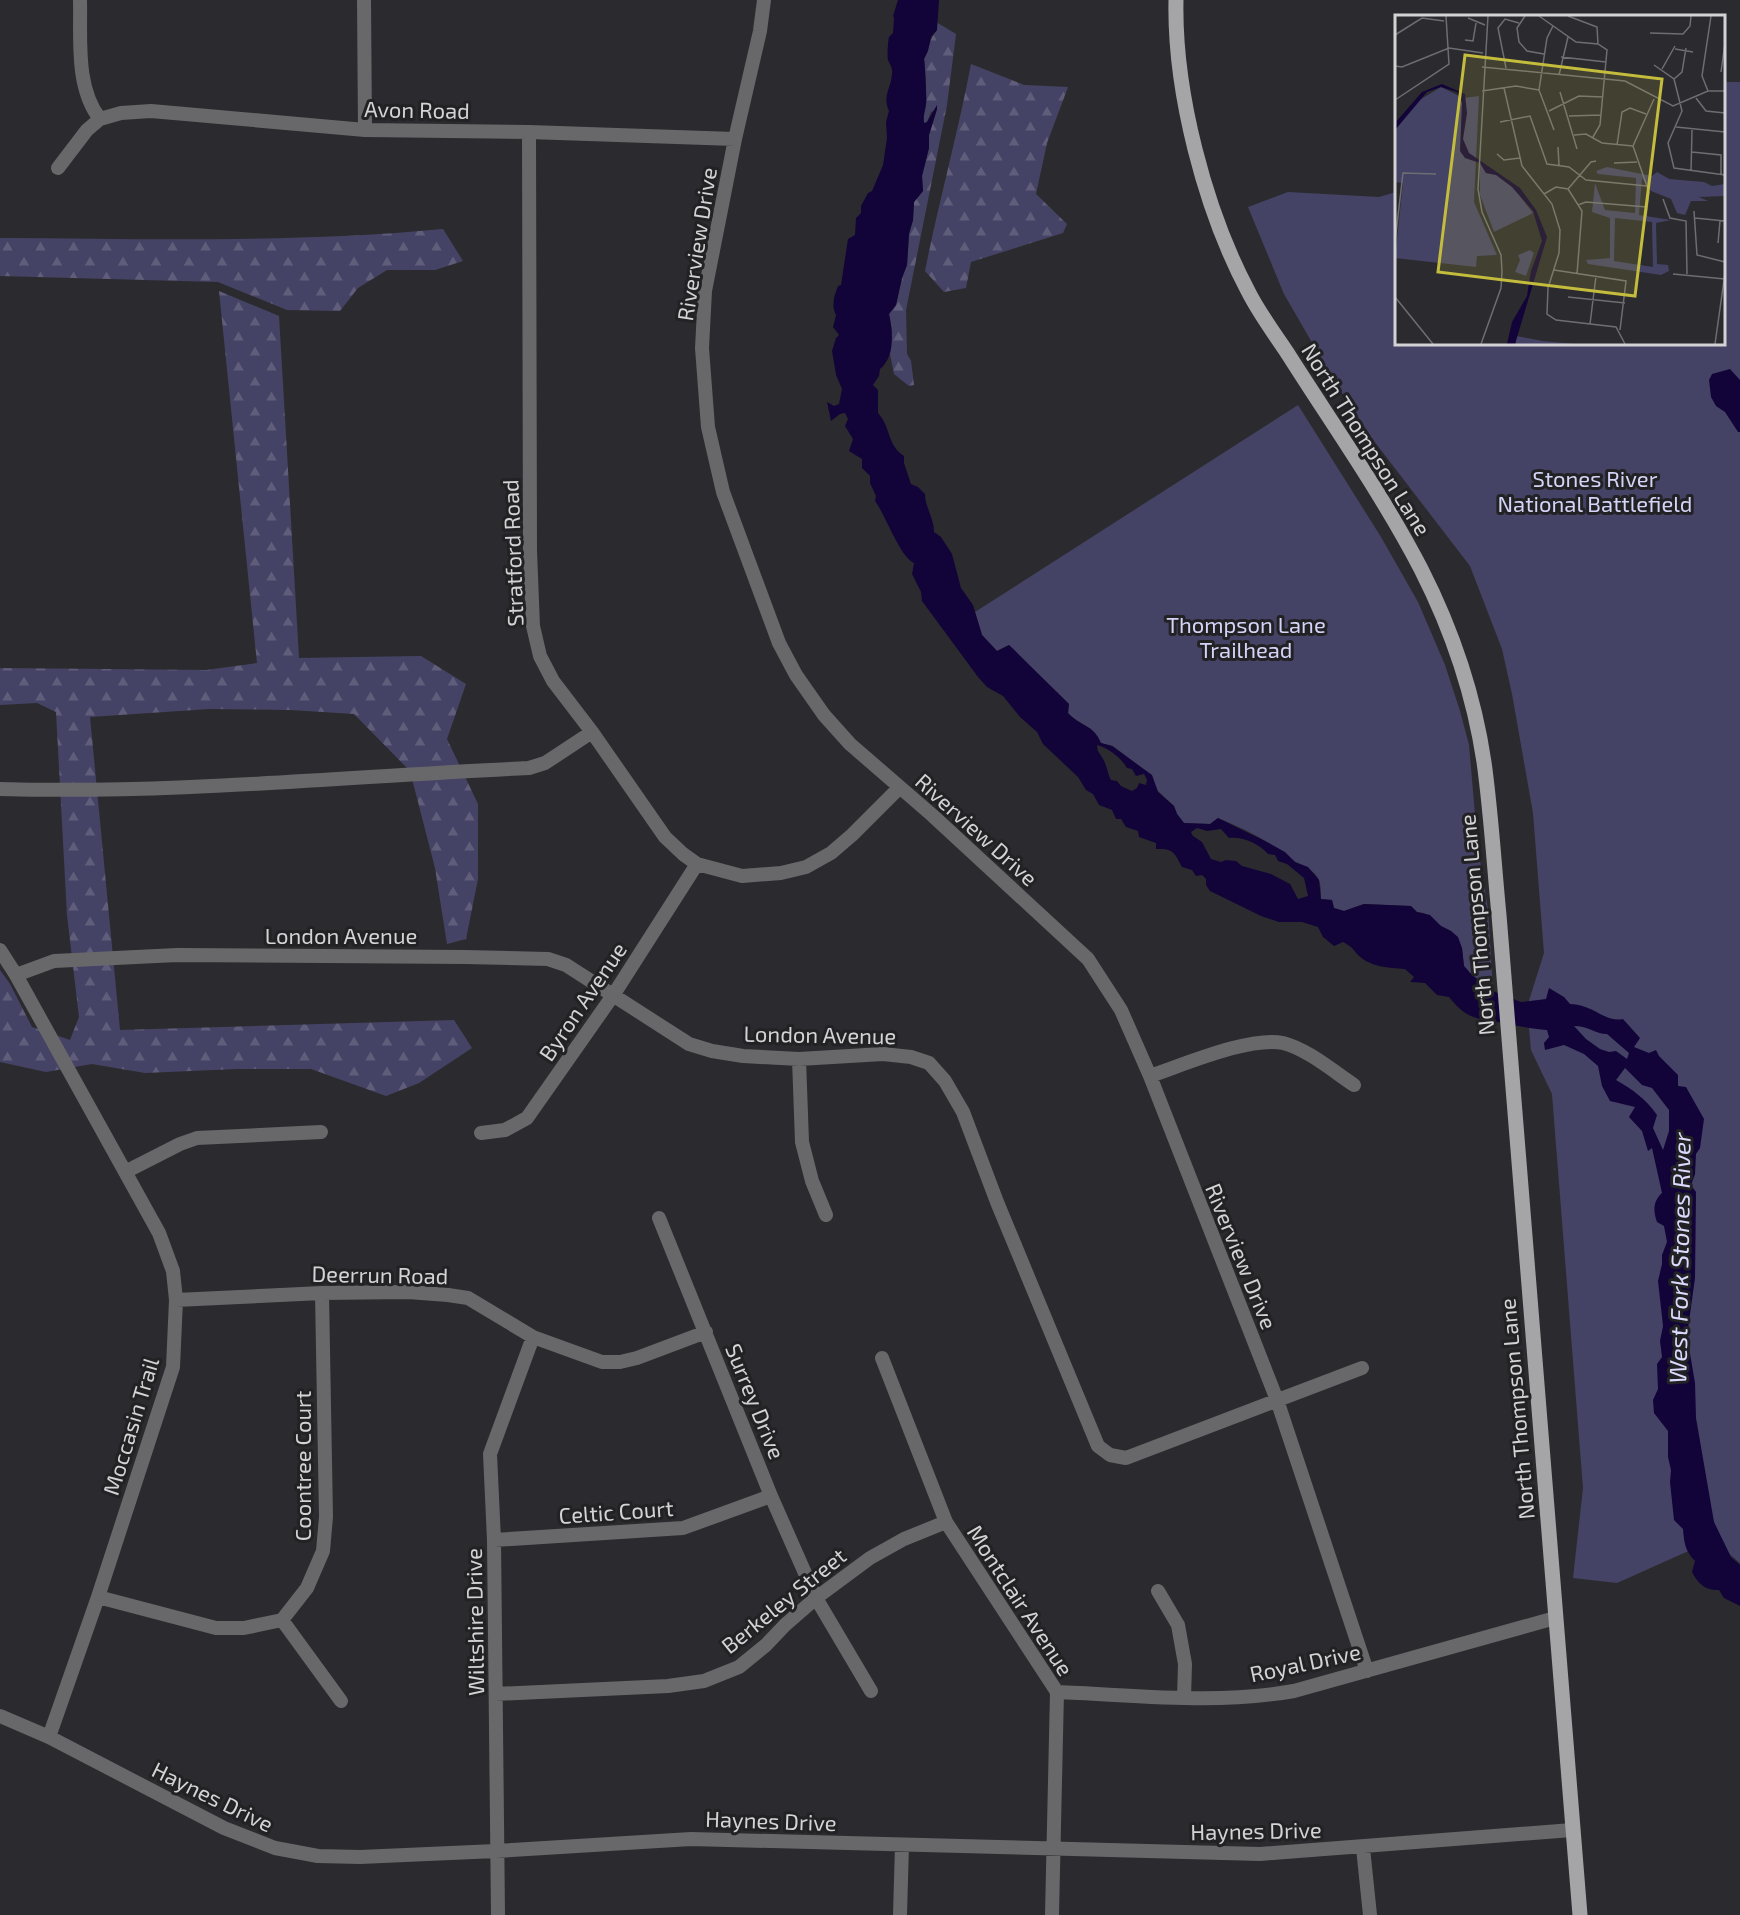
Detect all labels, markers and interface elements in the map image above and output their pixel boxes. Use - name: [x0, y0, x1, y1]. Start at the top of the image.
- inset map: [1395, 15, 1725, 345]
- street label: Avon Road: [364, 95, 470, 123]
- street label: Riverview Drive: [671, 165, 721, 323]
- street label: North Thompson Lane: [1297, 338, 1437, 540]
- park label: Stones River National Battlefield: [1498, 465, 1692, 516]
- street label: Stratford Road: [496, 479, 528, 627]
- park label: Thompson Lane Trailhead: [1166, 611, 1326, 662]
- street label: Riverview Drive: [911, 767, 1043, 891]
- street label: North Thompson Lane: [1453, 813, 1499, 1037]
- street label: London Avenue: [265, 922, 417, 948]
- street label: Byron Avenue: [533, 937, 631, 1065]
- street label: London Avenue: [744, 1020, 896, 1048]
- water label: West Fork Stones River: [1662, 1132, 1696, 1384]
- street label: Riverview Drive: [1201, 1179, 1283, 1333]
- street label: Deerrun Road: [311, 1260, 449, 1288]
- street label: North Thompson Lane: [1493, 1297, 1539, 1521]
- street label: Surrey Drive: [721, 1339, 791, 1463]
- street label: Moccasin Trail: [97, 1354, 163, 1498]
- street label: Coontree Court: [289, 1391, 315, 1541]
- street label: Celtic Court: [558, 1494, 674, 1528]
- street label: Montclair Avenue: [963, 1520, 1079, 1680]
- street label: Berkeley Street: [716, 1542, 850, 1658]
- street label: Wiltshire Drive: [460, 1548, 488, 1696]
- street label: Royal Drive: [1247, 1638, 1363, 1686]
- street label: Haynes Drive: [148, 1756, 278, 1836]
- street label: Haynes Drive: [705, 1805, 837, 1835]
- street label: Haynes Drive: [1190, 1816, 1322, 1844]

